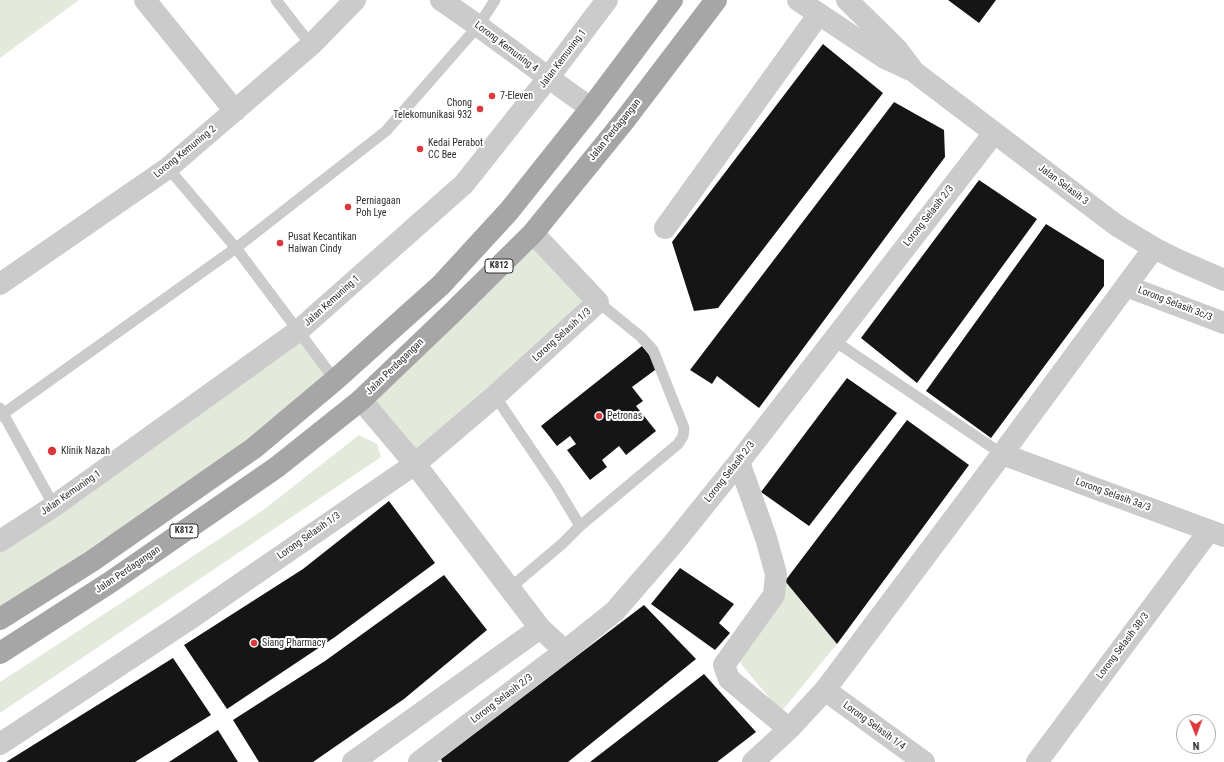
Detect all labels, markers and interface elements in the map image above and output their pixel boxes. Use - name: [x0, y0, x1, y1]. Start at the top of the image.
- street label: Lorong Kemuning 4: [472, 19, 540, 75]
- street label: Jalan Kemuning 1: [537, 27, 589, 91]
- place label: 7-Eleven: [500, 90, 533, 102]
- marker: 7-Eleven: [487, 91, 497, 101]
- place label: Chong Telekomunikasi 932: [393, 97, 472, 120]
- street label: Jalan Perdagangan: [586, 97, 644, 163]
- marker: Chong Telekomunikasi 932: [475, 104, 485, 114]
- street label: Lorong Kemuning 2: [152, 123, 218, 181]
- place label: Kedai Perabot CC Bee: [428, 137, 483, 160]
- marker: Kedai Perabot CC Bee: [415, 144, 425, 154]
- street label: Jalan Selasih 3: [1036, 162, 1090, 208]
- street label: Lorong Selasih 2/3: [901, 183, 957, 249]
- place label: Perniagaan Poh Lye: [356, 195, 400, 218]
- marker: Perniagaan Poh Lye: [343, 202, 353, 212]
- place label: Pusat Kecantikan Haiwan Cindy: [288, 231, 357, 254]
- marker: Pusat Kecantikan Haiwan Cindy: [275, 238, 285, 248]
- road number: K812: [485, 259, 513, 273]
- street label: Jalan Kemuning 1: [302, 273, 362, 329]
- street label: Lorong Selasih 3c/3: [1136, 284, 1214, 324]
- street label: Lorong Selasih 1/3: [530, 306, 594, 364]
- street label: Jalan Perdagangan: [364, 336, 426, 398]
- place label: Petronas: [607, 410, 642, 422]
- marker: Petronas: [594, 411, 604, 421]
- street label: Lorong Selasih 2/3: [702, 439, 758, 505]
- marker: Klinik Nazah: [46, 445, 58, 457]
- place label: Klinik Nazah: [61, 445, 110, 457]
- street label: Jalan Kemuning 1: [39, 468, 103, 518]
- street label: Lorong Selasih 3a/3: [1074, 476, 1152, 514]
- street label: Lorong Selasih 1/3: [275, 510, 343, 562]
- road number: K812: [170, 524, 198, 538]
- street label: Jalan Perdagangan: [93, 544, 163, 596]
- street label: Lorong Selasih 3B/3: [1094, 611, 1152, 681]
- place label: Siang Pharmacy: [262, 637, 326, 649]
- marker: Siang Pharmacy: [249, 638, 259, 648]
- street label: Lorong Selasih 2/3: [469, 672, 535, 726]
- street label: Lorong Selasih 1/4: [840, 699, 908, 753]
- north arrow: [1176, 714, 1216, 754]
- text: N: [1193, 739, 1200, 752]

